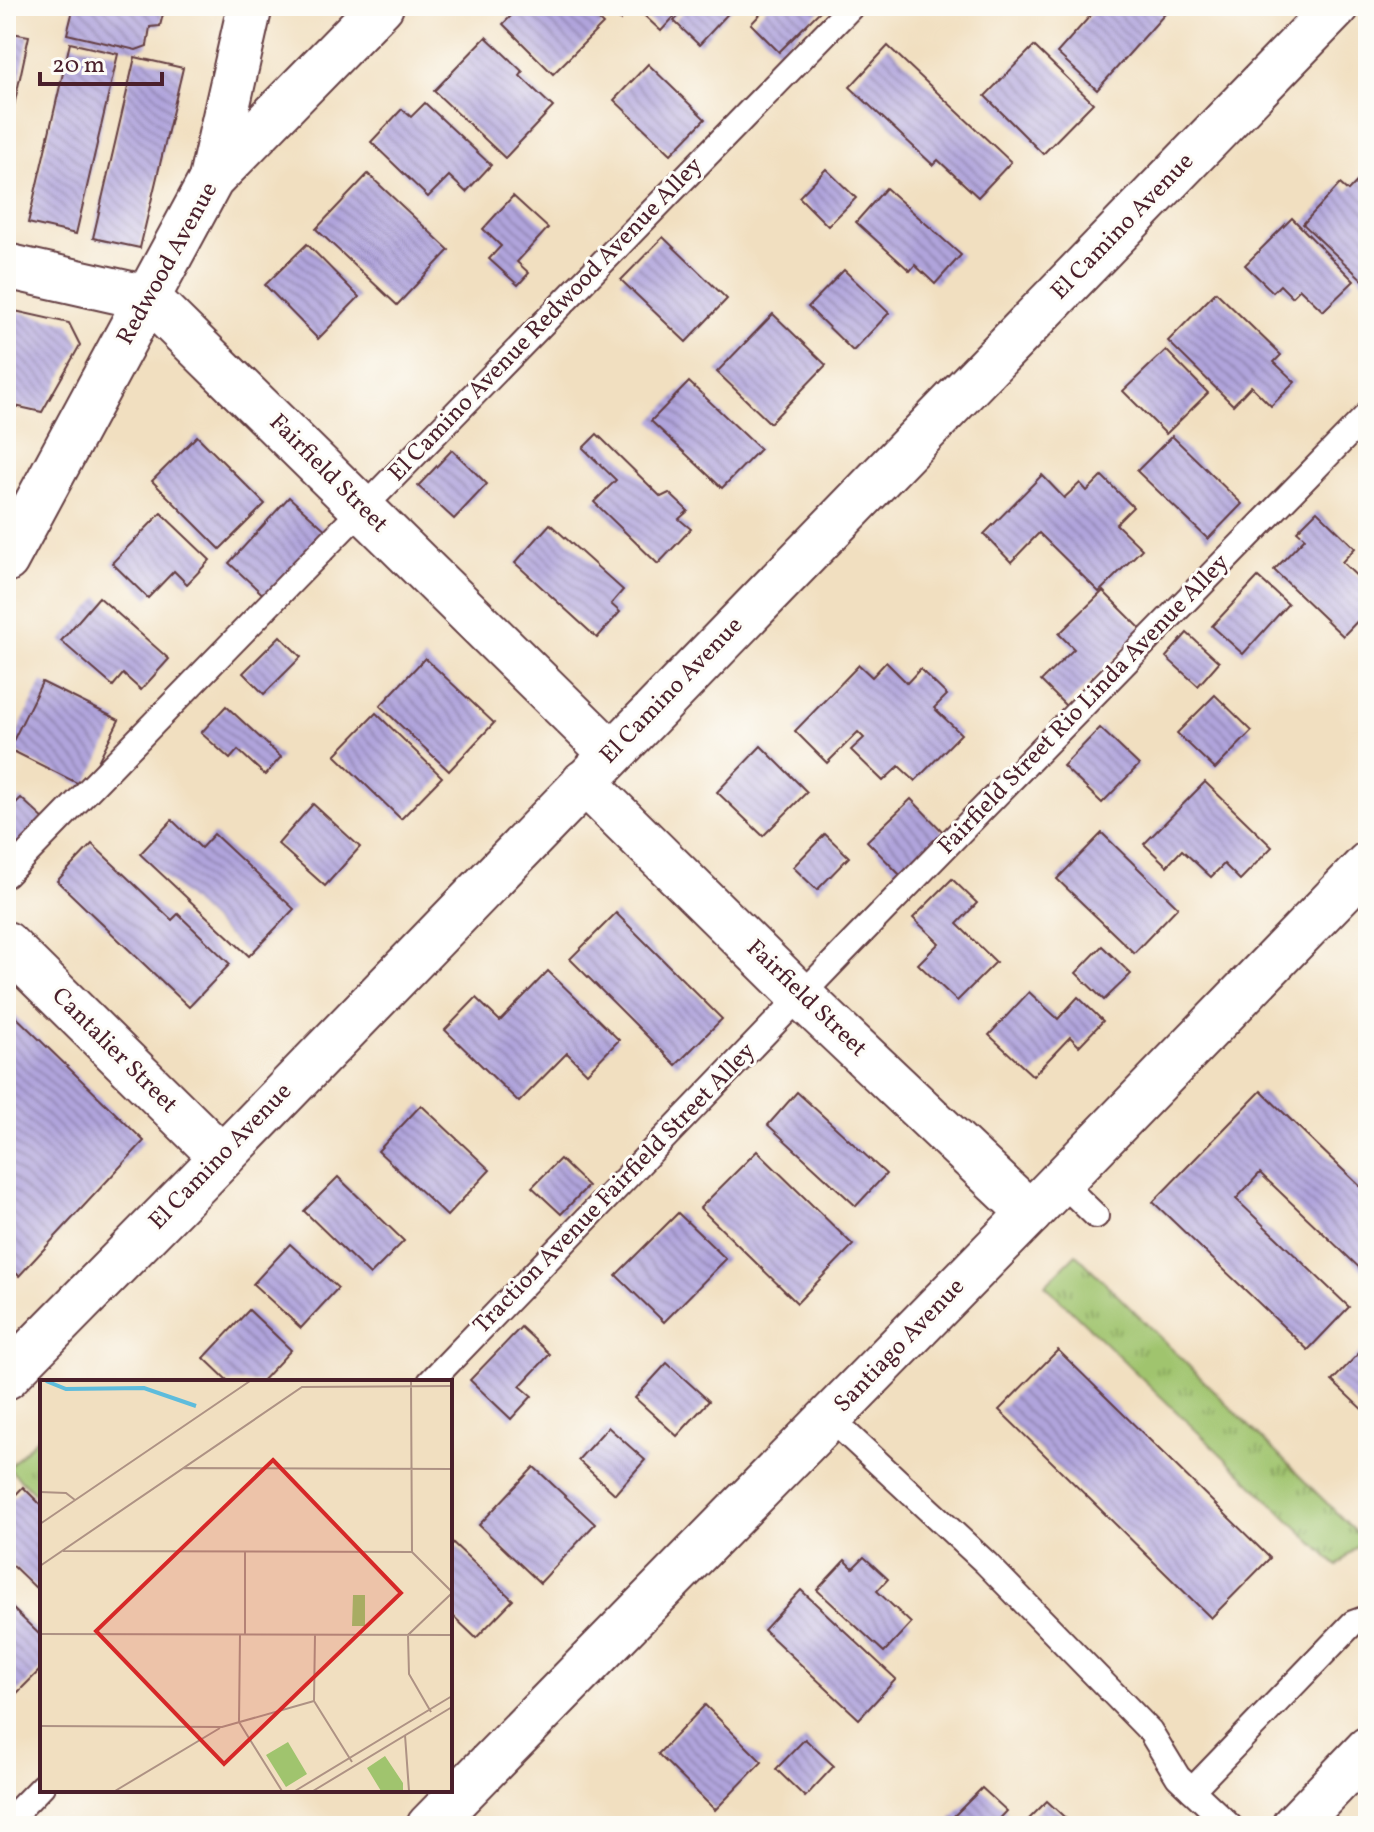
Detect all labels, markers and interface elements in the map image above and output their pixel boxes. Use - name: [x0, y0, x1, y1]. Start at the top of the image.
- scale bar: [40, 36, 162, 86]
- text: 20 m: [52, 49, 105, 83]
- street label: El Camino Avenue: [1044, 146, 1202, 308]
- street label: El Camino Avenue Redwood Avenue Alley: [381, 150, 711, 490]
- street label: Redwood Avenue: [109, 176, 227, 352]
- street label: Fairfield Street: [261, 407, 395, 541]
- street label: Fairfield Street Rio Linda Avenue Alley: [931, 547, 1237, 863]
- street label: El Camino Avenue: [593, 610, 751, 772]
- street label: Fairfield Street: [738, 932, 874, 1066]
- street label: Cantalier Street: [43, 980, 185, 1122]
- street label: Traction Avenue Fairfield Street Alley: [466, 1036, 764, 1342]
- street label: El Camino Avenue: [142, 1076, 300, 1238]
- street label: Santiago Avenue: [827, 1271, 973, 1421]
- inset map: [40, 1380, 452, 1792]

